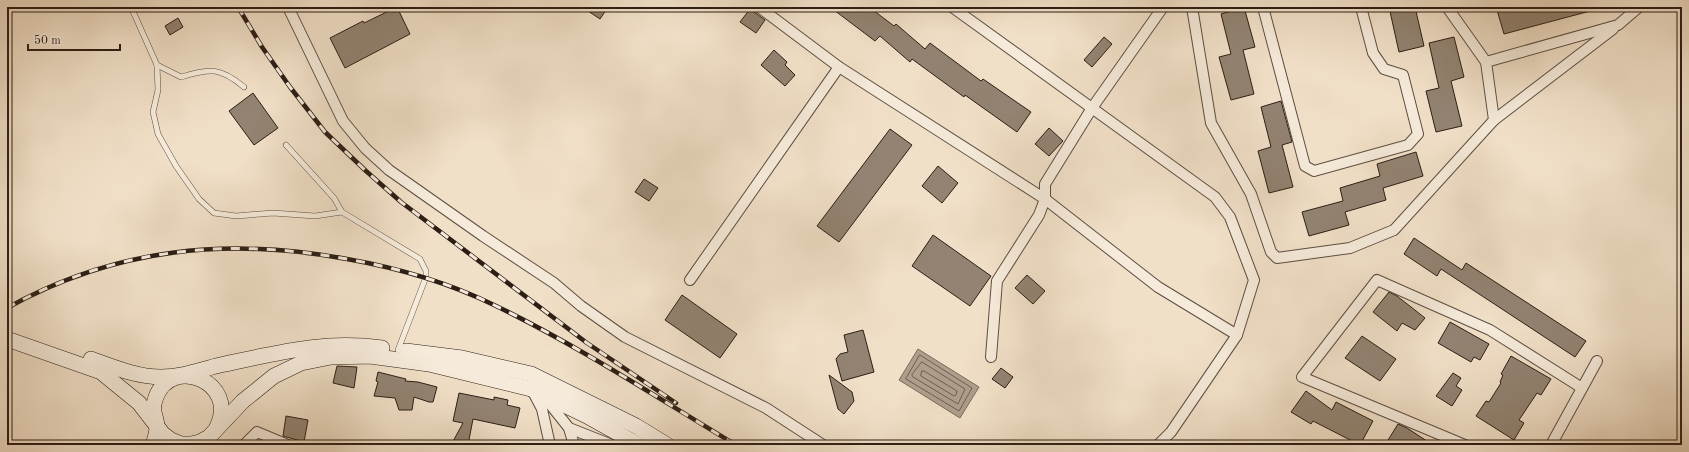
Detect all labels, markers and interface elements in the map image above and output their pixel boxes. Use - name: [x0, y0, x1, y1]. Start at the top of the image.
- scale bar: [28, 26, 120, 52]
- text: 50 m: [34, 34, 61, 47]

